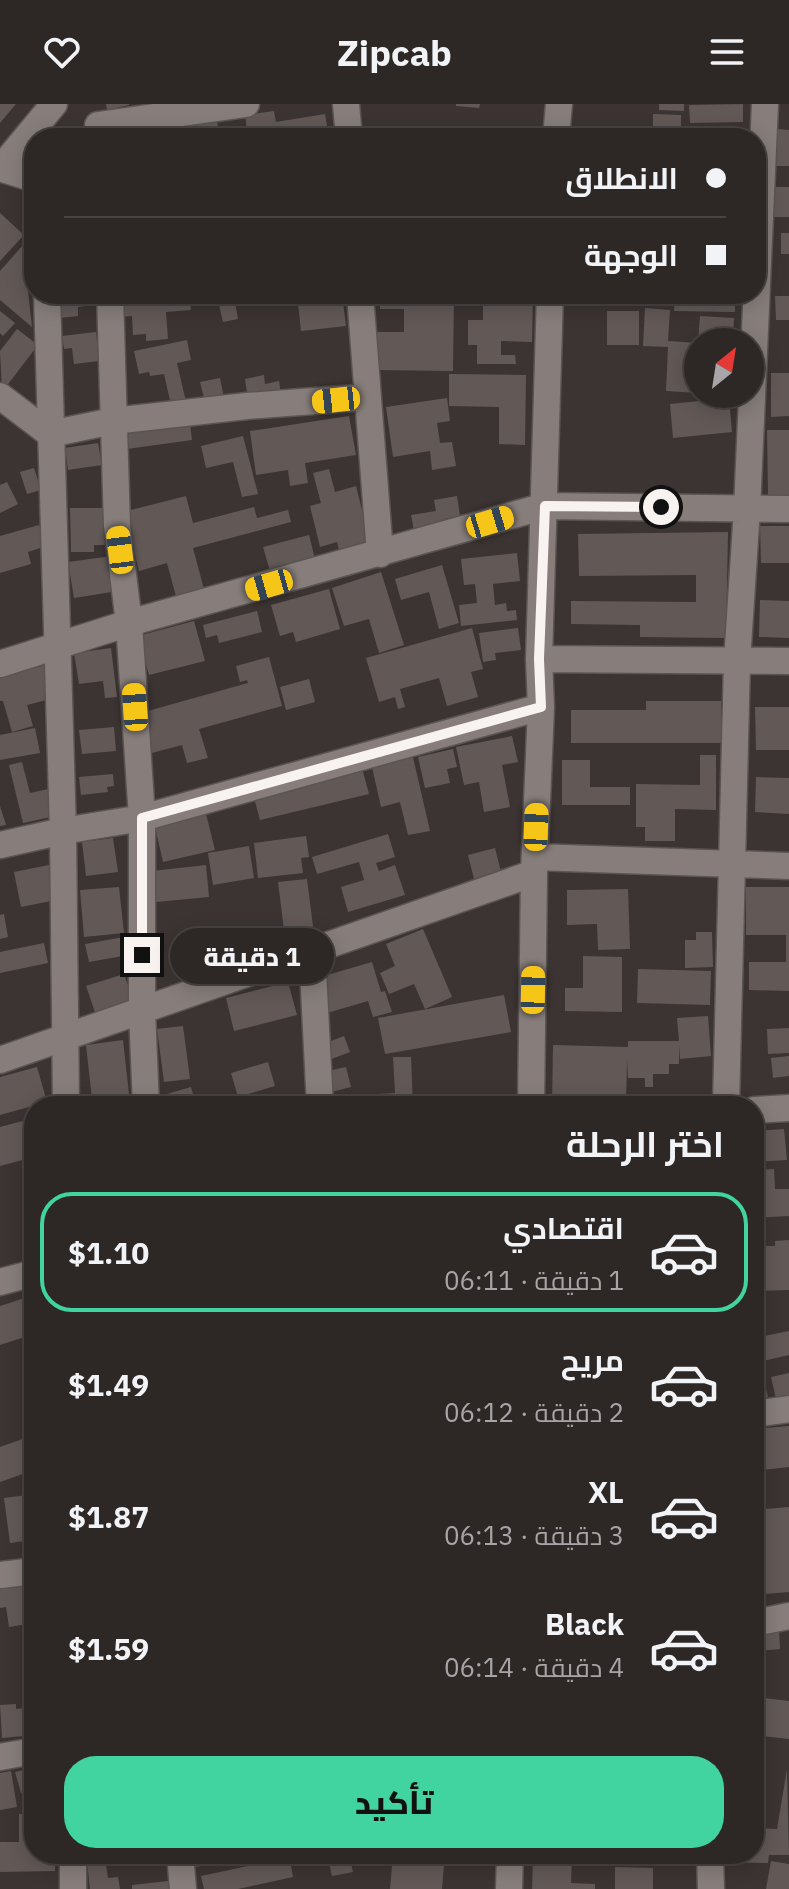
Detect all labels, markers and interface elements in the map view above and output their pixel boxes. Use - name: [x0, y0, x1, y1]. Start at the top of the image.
- text: Zipcab: [337, 29, 452, 76]
- icon: heart: [40, 30, 84, 74]
- icon: menu: [705, 30, 749, 74]
- text: الانطلاق: [565, 158, 678, 197]
- text: الوجهة: [584, 235, 678, 274]
- north arrow: [684, 328, 764, 408]
- map controls: [684, 328, 764, 408]
- car: [311, 386, 361, 414]
- route start: [643, 489, 679, 525]
- car: [464, 504, 516, 540]
- car: [105, 525, 135, 575]
- car: [243, 567, 295, 603]
- car: [121, 682, 149, 732]
- car: [523, 803, 549, 851]
- callout: 1 دقيقة: [170, 927, 334, 983]
- route end: [124, 937, 160, 973]
- text: 1 دقيقة: [203, 939, 301, 973]
- car: [521, 966, 545, 1014]
- text: اختر الرحلة: [566, 1120, 724, 1167]
- text: اقتصادي: [503, 1208, 624, 1247]
- icon: car: [648, 1216, 720, 1288]
- text: $1.10: [68, 1233, 149, 1272]
- text: 1 دقيقة · 06:11: [444, 1263, 624, 1297]
- text: مريح: [561, 1340, 624, 1379]
- icon: car: [648, 1348, 720, 1420]
- text: $1.49: [68, 1365, 149, 1404]
- text: 2 دقيقة · 06:12: [444, 1395, 624, 1429]
- text: XL: [588, 1472, 624, 1511]
- icon: car: [648, 1480, 720, 1552]
- text: $1.87: [68, 1497, 149, 1536]
- text: 3 دقيقة · 06:13: [444, 1518, 624, 1552]
- text: Black: [545, 1604, 624, 1643]
- icon: car: [648, 1612, 720, 1684]
- text: $1.59: [68, 1629, 149, 1668]
- text: 4 دقيقة · 06:14: [444, 1650, 624, 1684]
- button: تأكيد: [64, 1756, 724, 1848]

